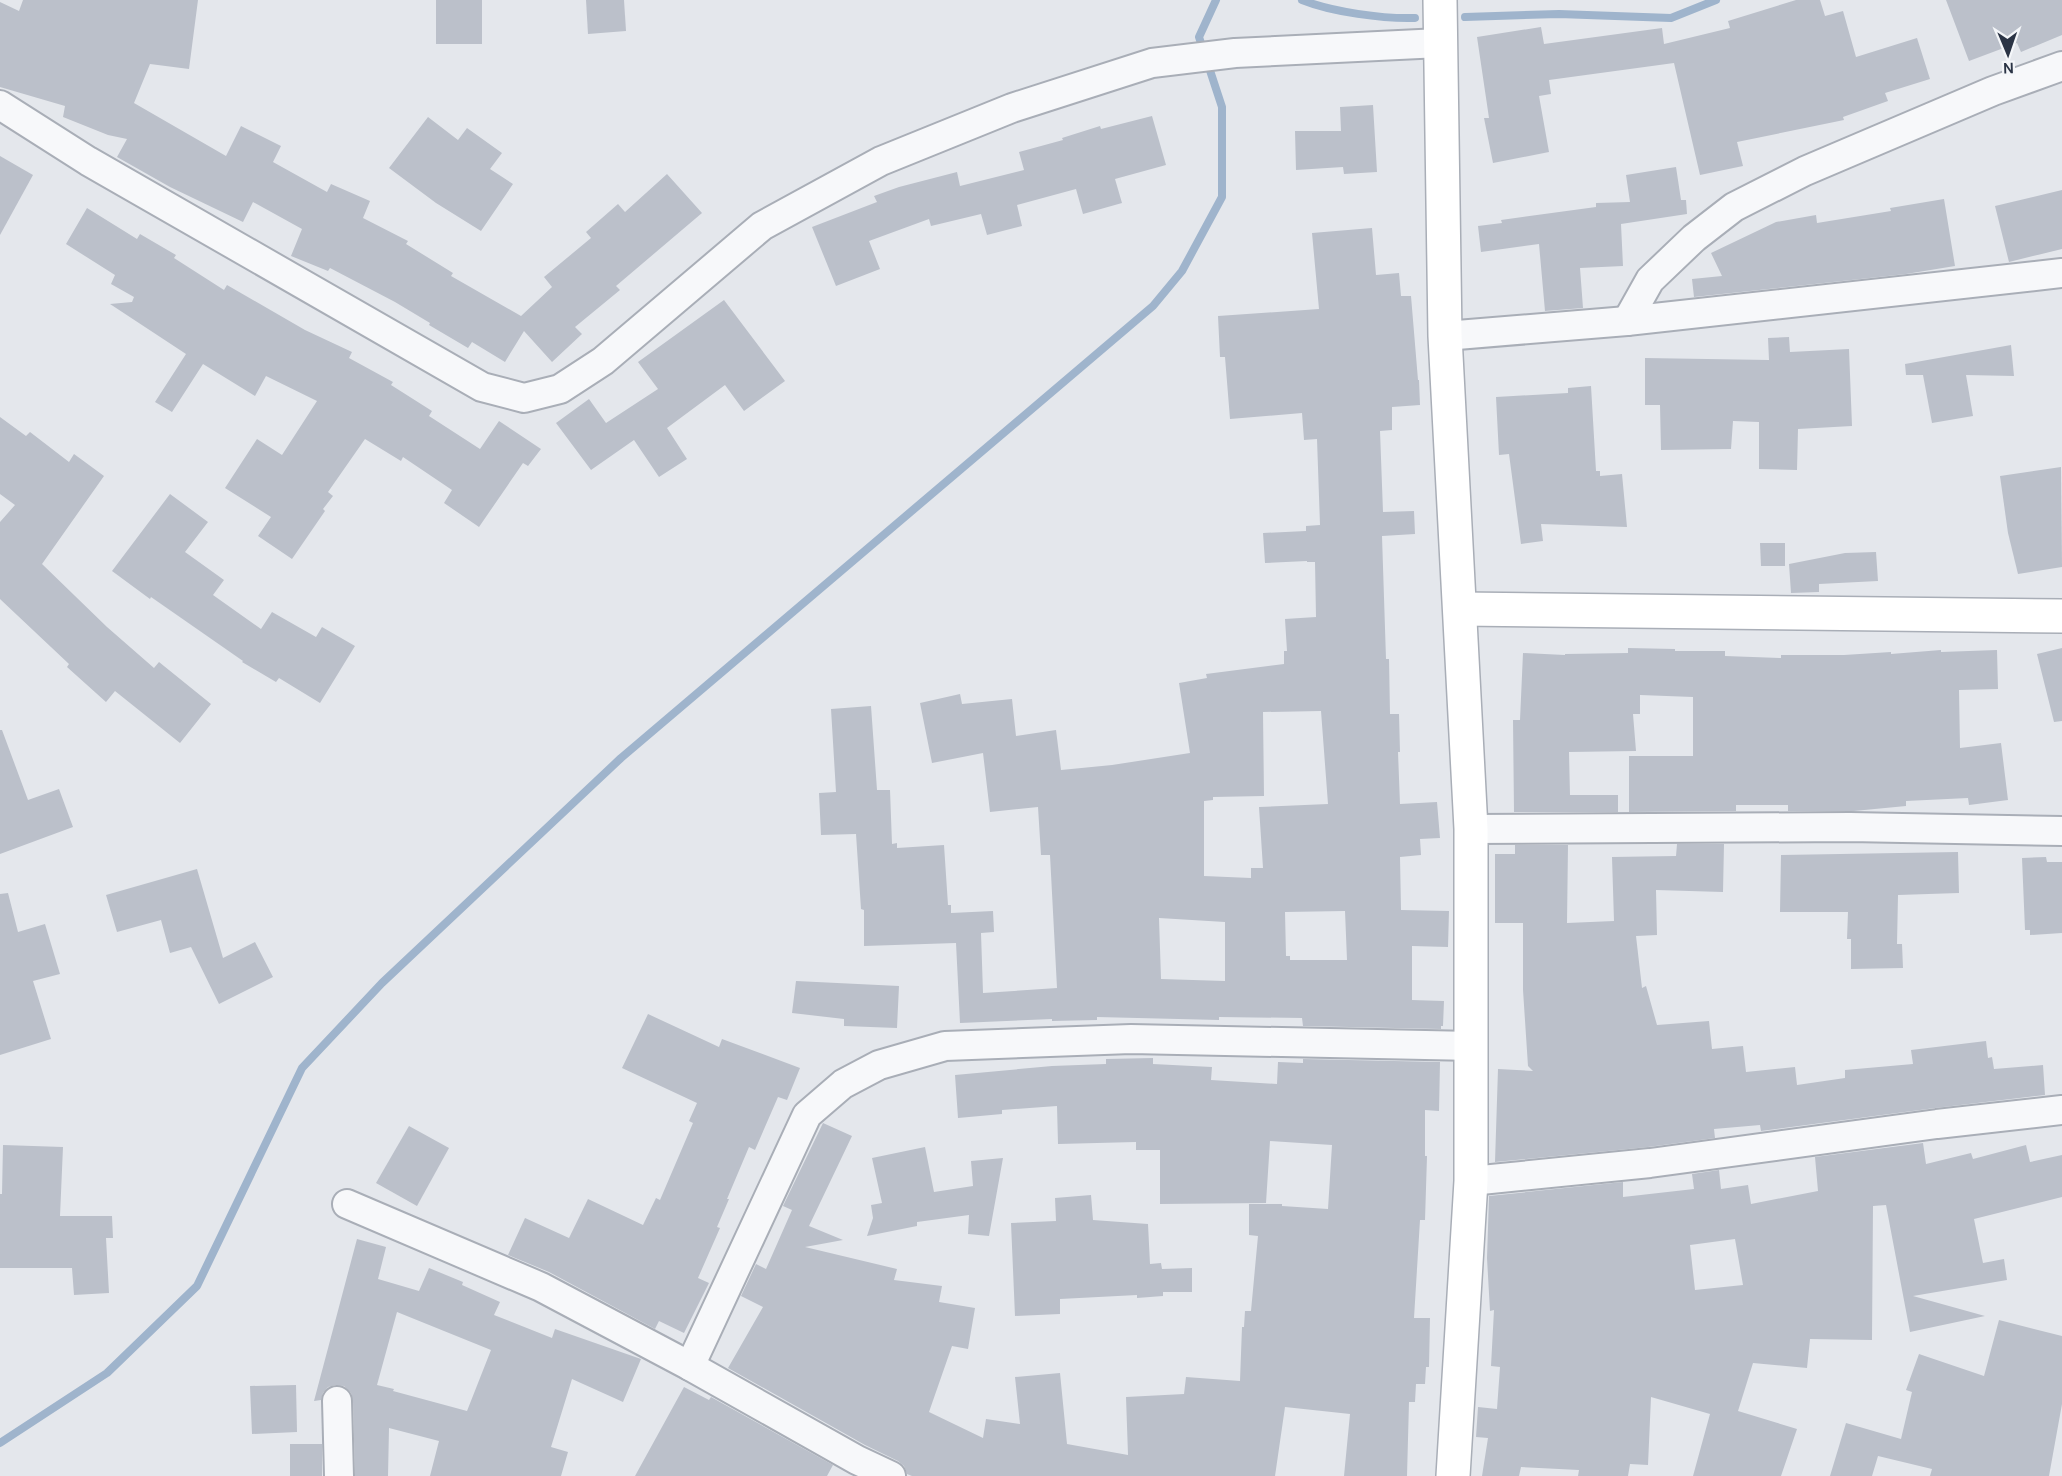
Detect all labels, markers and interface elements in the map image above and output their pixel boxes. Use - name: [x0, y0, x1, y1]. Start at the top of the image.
- north arrow: [1978, 24, 2038, 84]
- text: N: [2002, 59, 2015, 78]

